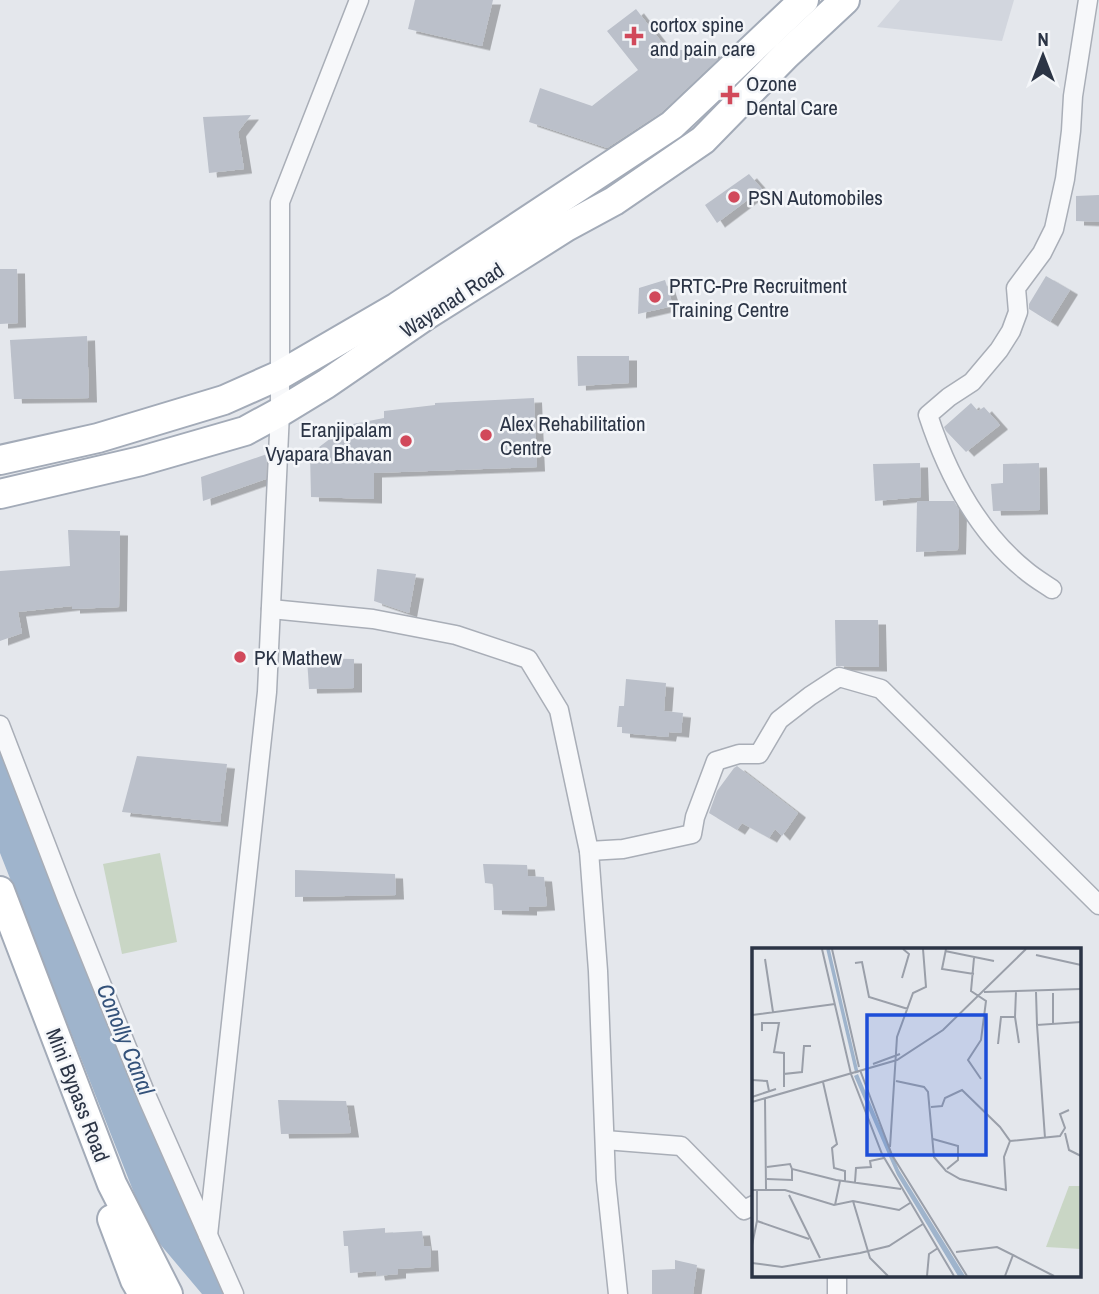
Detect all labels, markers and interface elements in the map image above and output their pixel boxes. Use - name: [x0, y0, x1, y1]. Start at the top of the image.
- place label: cortox spine and pain care: [650, 10, 755, 63]
- north arrow: [1008, 21, 1078, 91]
- marker: cortox spine and pain care: [624, 26, 644, 46]
- text: N: [1037, 26, 1049, 52]
- place label: Ozone Dental Care: [746, 69, 838, 122]
- marker: Ozone Dental Care: [720, 85, 740, 105]
- place label: PSN Automobiles: [748, 183, 883, 212]
- marker: PSN Automobiles: [726, 189, 742, 205]
- street label: Wayanad Road: [395, 256, 509, 344]
- place label: PRTC-Pre Recruitment Training Centre: [669, 271, 847, 324]
- marker: PRTC-Pre Recruitment Training Centre: [647, 289, 663, 305]
- place label: Alex Rehabilitation Centre: [499, 409, 646, 462]
- place label: Eranjipalam Vyapara Bhavan: [265, 415, 392, 468]
- marker: Alex Rehabilitation Centre: [478, 427, 494, 443]
- marker: Eranjipalam Vyapara Bhavan: [398, 433, 414, 449]
- place label: PK Mathew: [254, 643, 343, 672]
- marker: PK Mathew: [232, 649, 248, 665]
- inset map: [752, 948, 1082, 1276]
- water label: Conolly Canal: [90, 979, 163, 1100]
- street label: Mini Bypass Road: [39, 1024, 117, 1166]

